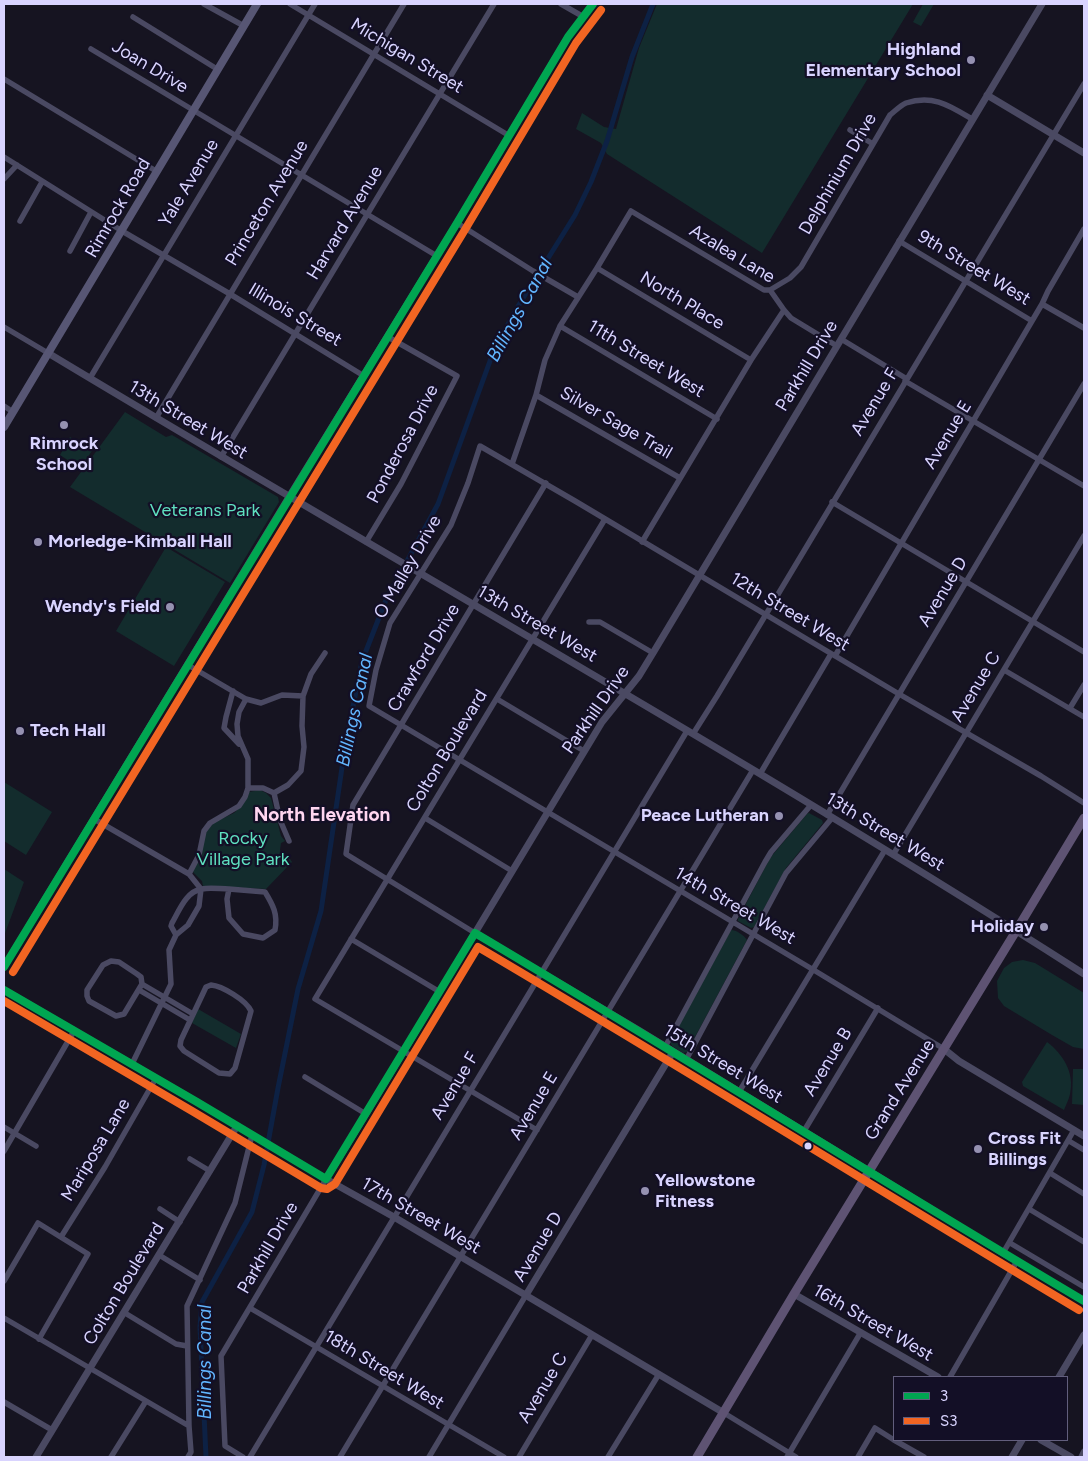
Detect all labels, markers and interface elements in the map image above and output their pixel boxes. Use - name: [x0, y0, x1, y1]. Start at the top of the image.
- street label: Michigan Street: [347, 14, 467, 98]
- street label: Joan Drive: [108, 36, 192, 98]
- place label: Highland Elementary School: [806, 39, 961, 82]
- marker: Highland Elementary School: [965, 54, 977, 66]
- street label: Delphinium Drive: [794, 109, 882, 239]
- street label: Yale Avenue: [154, 135, 224, 231]
- street label: Princeton Avenue: [221, 136, 313, 270]
- street label: Rimrock Road: [81, 154, 155, 262]
- street label: Harvard Avenue: [303, 162, 387, 284]
- street label: Azalea Lane: [685, 220, 779, 288]
- street label: 9th Street West: [914, 226, 1034, 310]
- water label: Billings Canal: [482, 254, 558, 366]
- street label: North Place: [636, 267, 728, 335]
- street label: Illinois Street: [244, 279, 346, 351]
- street label: 11th Street West: [584, 316, 708, 402]
- street label: Parkhill Drive: [771, 317, 843, 415]
- street label: Avenue F: [846, 364, 904, 440]
- street label: 13th Street West: [125, 376, 251, 464]
- street label: Ponderosa Drive: [363, 381, 443, 507]
- street label: Silver Sage Trail: [556, 382, 676, 464]
- street label: Avenue E: [919, 397, 977, 473]
- marker: Rimrock School: [58, 419, 70, 431]
- place label: Rimrock School: [30, 433, 98, 476]
- park label: Veterans Park: [150, 500, 260, 522]
- street label: O Malley Drive: [370, 511, 446, 623]
- place label: Morledge-Kimball Hall: [48, 531, 232, 553]
- marker: Morledge-Kimball Hall: [32, 536, 44, 548]
- street label: Avenue D: [914, 553, 972, 631]
- street label: 12th Street West: [726, 568, 854, 656]
- street label: 13th Street West: [473, 581, 601, 667]
- place label: Wendy's Field: [45, 596, 160, 618]
- street label: Crawford Drive: [383, 600, 465, 716]
- marker: Wendy's Field: [164, 601, 176, 613]
- street label: Avenue C: [947, 648, 1005, 726]
- water label: Billings Canal: [332, 651, 378, 769]
- street label: Parkhill Drive: [558, 662, 634, 758]
- street label: Colton Boulevard: [402, 686, 492, 816]
- place label: Tech Hall: [30, 720, 106, 742]
- marker: Tech Hall: [14, 725, 26, 737]
- street label: 13th Street West: [822, 788, 948, 876]
- district label: North Elevation: [254, 804, 390, 826]
- place label: Peace Lutheran: [641, 805, 769, 827]
- marker: Peace Lutheran: [773, 810, 785, 822]
- park label: Rocky Village Park: [197, 828, 289, 871]
- street label: 14th Street West: [671, 863, 799, 949]
- place label: Holiday: [970, 916, 1034, 938]
- marker: Holiday: [1038, 921, 1050, 933]
- street label: 15th Street West: [659, 1020, 787, 1108]
- street label: Avenue B: [799, 1024, 857, 1100]
- street label: Grand Avenue: [860, 1036, 940, 1144]
- street label: Avenue F: [426, 1048, 484, 1124]
- street label: Avenue E: [505, 1068, 563, 1144]
- street label: Mariposa Lane: [57, 1095, 135, 1205]
- place label: Cross Fit Billings: [988, 1128, 1061, 1170]
- unlabelled marker: [803, 1141, 813, 1151]
- marker: Cross Fit Billings: [972, 1143, 984, 1155]
- place label: Yellowstone Fitness: [655, 1170, 755, 1212]
- street label: 17th Street West: [357, 1173, 485, 1259]
- marker: Yellowstone Fitness: [639, 1185, 651, 1197]
- street label: Parkhill Drive: [233, 1198, 303, 1298]
- street label: Avenue D: [509, 1208, 567, 1286]
- street label: Colton Boulevard: [79, 1219, 169, 1349]
- street label: 16th Street West: [809, 1280, 937, 1366]
- water label: Billings Canal: [194, 1304, 216, 1420]
- street label: 18th Street West: [320, 1326, 448, 1414]
- street label: Avenue C: [514, 1349, 572, 1427]
- legend: [893, 1376, 1068, 1441]
- text: 3: [940, 1387, 948, 1405]
- text: S3: [940, 1412, 957, 1430]

